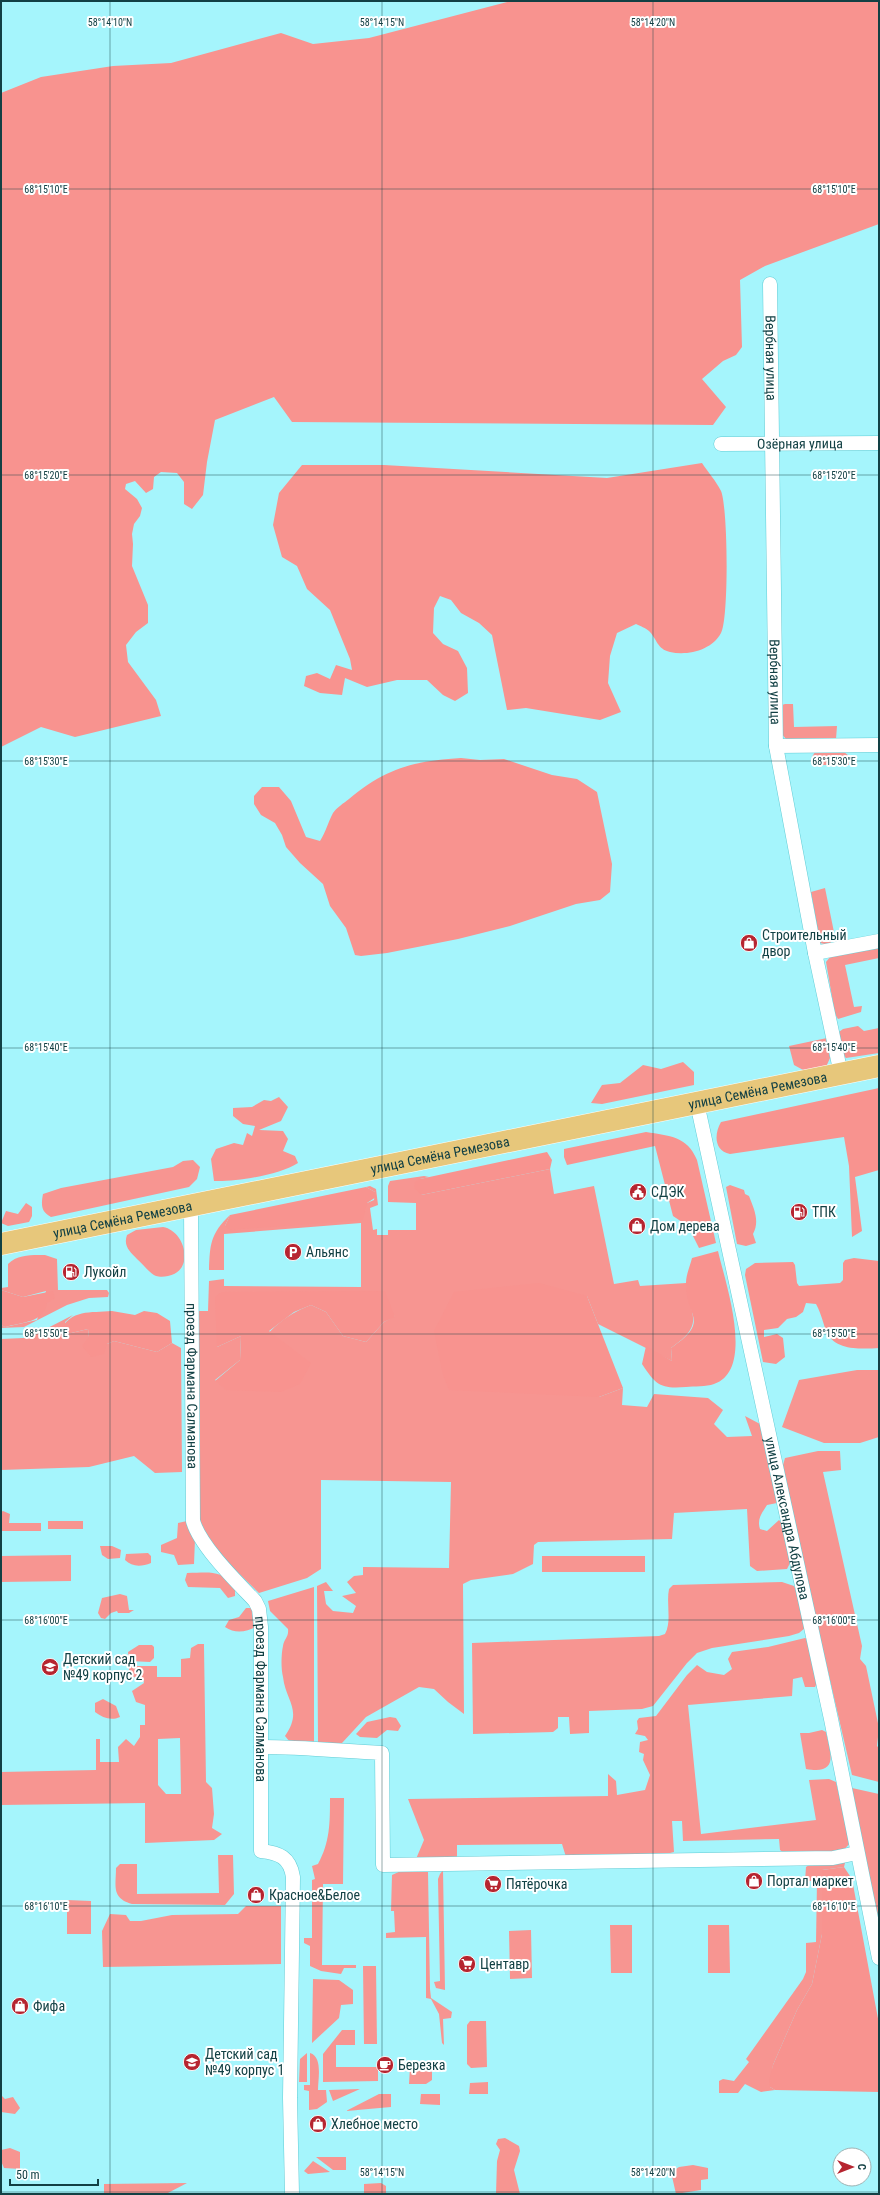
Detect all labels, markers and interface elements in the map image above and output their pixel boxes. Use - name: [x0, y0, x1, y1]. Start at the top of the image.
- text: 58°14'10"N: [88, 17, 132, 28]
- text: 58°14'15"N: [360, 17, 404, 28]
- text: 58°14'20"N: [631, 17, 675, 28]
- text: 68°15'10"E: [24, 184, 68, 195]
- text: 68°15'10"E: [812, 184, 856, 195]
- street label: Вербная улица: [762, 315, 780, 401]
- street label: Озёрная улица: [757, 435, 843, 452]
- text: 68°15'20"E: [24, 470, 68, 481]
- text: 68°15'20"E: [812, 470, 856, 481]
- street label: Вербная улица: [767, 639, 784, 725]
- text: 68°15'30"E: [24, 756, 68, 767]
- text: 68°15'30"E: [812, 756, 856, 767]
- place label: Строительный двор: [762, 927, 847, 959]
- shop icon: Строительный двор: [739, 933, 759, 953]
- text: 68°15'40"E: [24, 1042, 68, 1053]
- text: 68°15'40"E: [812, 1042, 856, 1053]
- street label: улица Семёна Ремезова: [687, 1069, 828, 1112]
- street label: улица Семёна Ремезова: [369, 1133, 511, 1177]
- public building icon: СДЭК: [628, 1182, 648, 1202]
- place label: СДЭК: [651, 1184, 684, 1200]
- street label: улица Семёна Ремезова: [52, 1197, 193, 1241]
- fuel station icon: ТПК: [789, 1202, 809, 1222]
- place label: ТПК: [812, 1204, 836, 1220]
- shop icon: Дом дерева: [627, 1216, 647, 1236]
- place label: Дом дерева: [650, 1218, 720, 1234]
- parking icon: Альянс: [283, 1242, 303, 1262]
- place label: Альянс: [306, 1244, 348, 1260]
- fuel station icon: Лукойл: [61, 1262, 81, 1282]
- place label: Лукойл: [84, 1264, 126, 1280]
- street label: проезд Фармана Салманова: [184, 1303, 201, 1469]
- text: 68°15'50"E: [24, 1328, 68, 1339]
- text: 68°15'50"E: [812, 1328, 856, 1339]
- street label: улица Александра Абдулова: [762, 1435, 813, 1601]
- text: 68°16'00"E: [24, 1615, 68, 1626]
- street label: проезд Фармана Салманова: [252, 1615, 269, 1782]
- text: 68°16'00"E: [812, 1615, 856, 1626]
- place label: Детский сад №49 корпус 2: [63, 1651, 143, 1683]
- school or university icon: Детский сад №49 корпус 2: [40, 1657, 60, 1677]
- shop icon: Портал маркет: [744, 1871, 764, 1891]
- place label: Портал маркет: [767, 1873, 854, 1889]
- supermarket icon: Пятёрочка: [483, 1874, 503, 1894]
- place label: Пятёрочка: [506, 1876, 568, 1892]
- shop icon: Красное&Белое: [246, 1885, 266, 1905]
- place label: Красное&Белое: [269, 1887, 361, 1903]
- text: 68°16'10"E: [24, 1901, 68, 1912]
- text: 68°16'10"E: [812, 1901, 856, 1912]
- supermarket icon: Центавр: [457, 1954, 477, 1974]
- place label: Центавр: [480, 1956, 529, 1972]
- shop icon: Фифа: [10, 1996, 30, 2016]
- place label: Фифа: [33, 1998, 65, 2014]
- place label: Детский сад №49 корпус 1: [205, 2046, 284, 2078]
- school or university icon: Детский сад №49 корпус 1: [182, 2052, 202, 2072]
- cafe icon: Березка: [375, 2055, 395, 2075]
- place label: Березка: [398, 2057, 445, 2073]
- shop icon: Хлебное место: [308, 2114, 328, 2134]
- place label: Хлебное место: [331, 2116, 418, 2132]
- north arrow: [832, 2147, 872, 2187]
- scale bar: [10, 2161, 98, 2187]
- text: С: [855, 2164, 868, 2170]
- text: 58°14'15"N: [360, 2167, 404, 2178]
- text: 58°14'20"N: [631, 2167, 675, 2178]
- text: 50 m: [16, 2168, 40, 2182]

